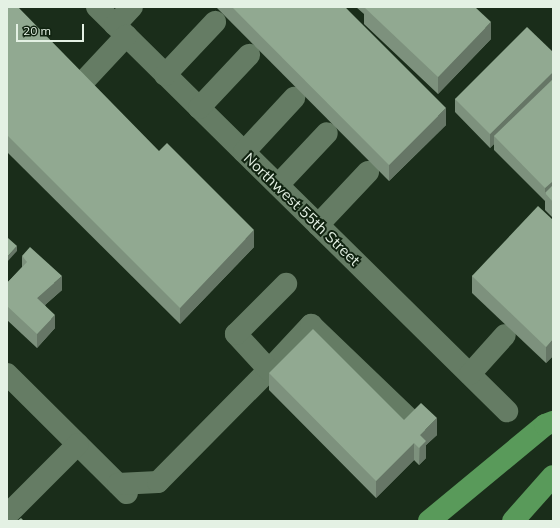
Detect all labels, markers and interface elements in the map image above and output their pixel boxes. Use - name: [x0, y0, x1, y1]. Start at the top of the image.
- scale bar: [18, 16, 86, 42]
- text: 20 m: [23, 23, 51, 38]
- street label: Northwest 55th Street: [240, 149, 364, 269]

